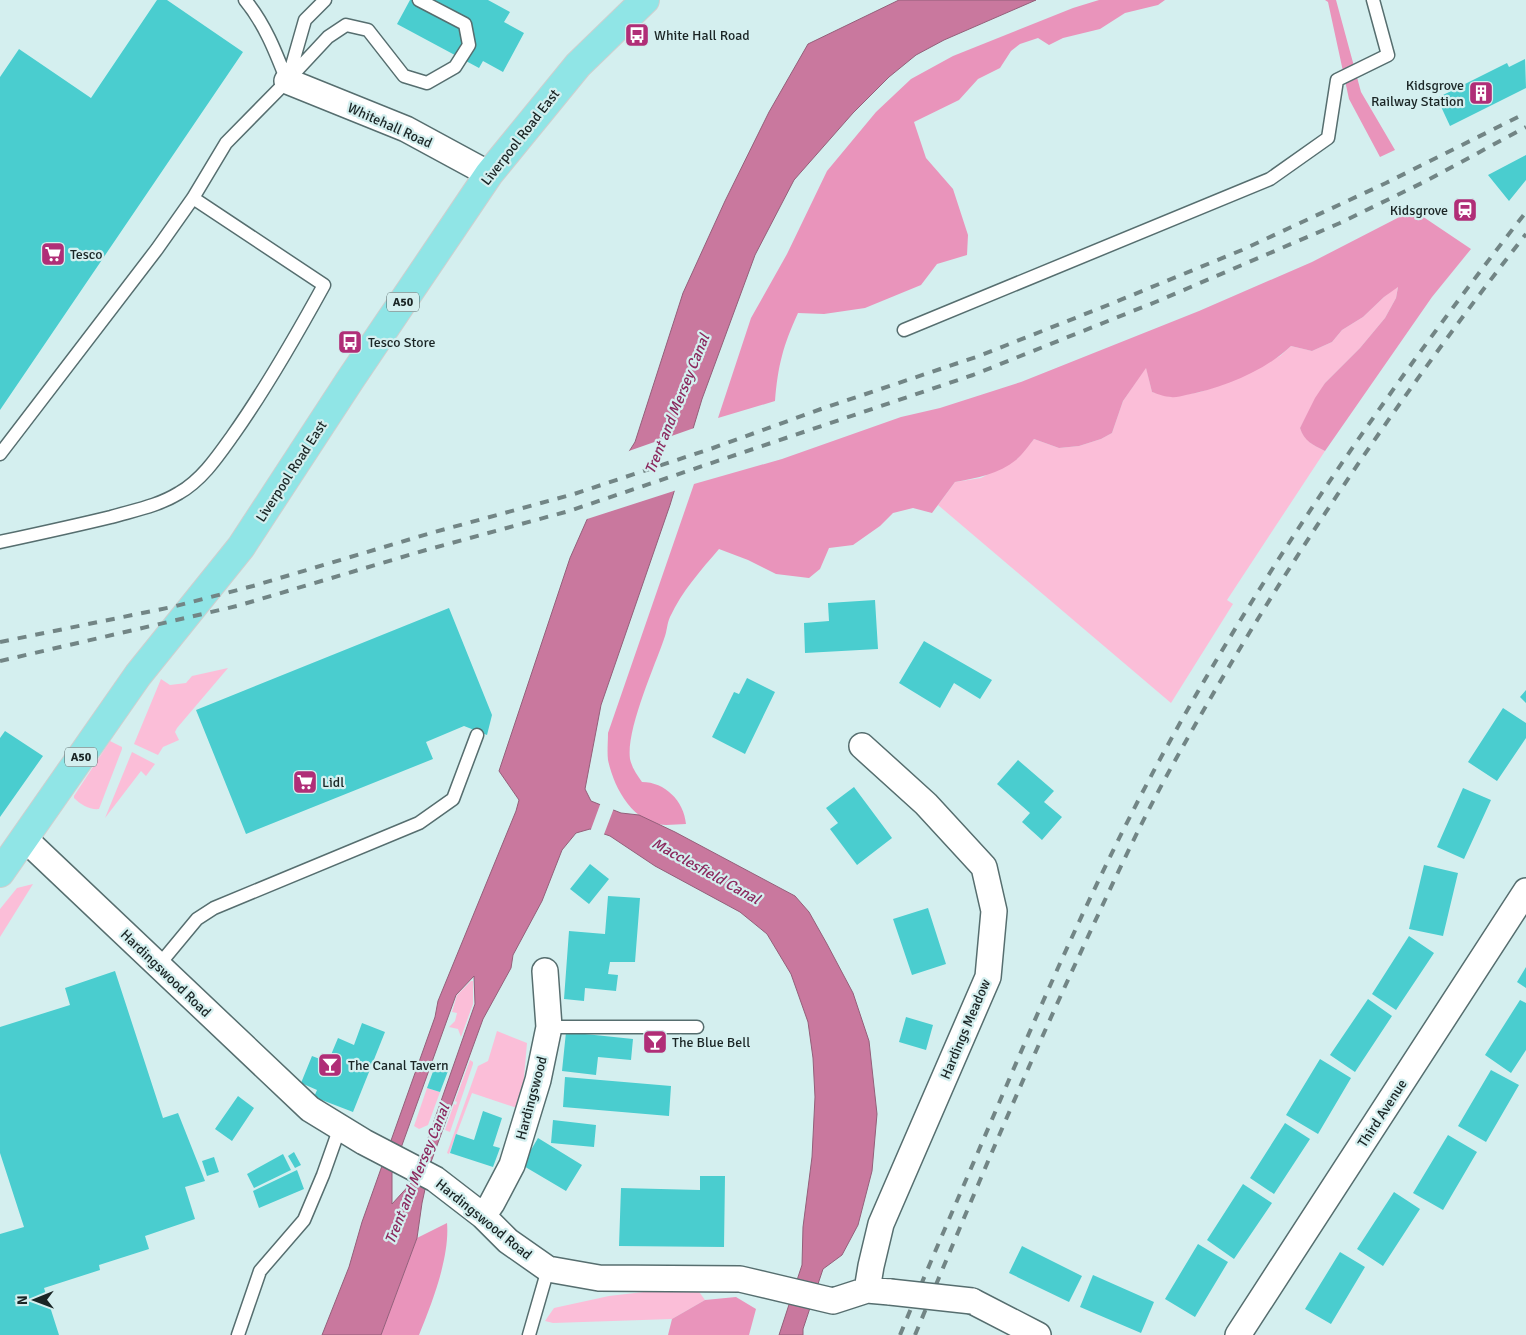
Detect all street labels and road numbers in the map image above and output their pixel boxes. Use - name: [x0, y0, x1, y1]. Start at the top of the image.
- street label: Liverpool Road East: [478, 86, 563, 189]
- street label: Whitehall Road: [345, 99, 435, 152]
- road number: A50: [387, 292, 419, 312]
- street label: Liverpool Road East: [252, 417, 331, 525]
- road number: A50: [65, 748, 97, 766]
- street label: Hardingswood Road: [117, 926, 214, 1021]
- street label: Hardings Meadow: [937, 977, 994, 1082]
- street label: Hardingswood: [512, 1054, 551, 1142]
- street label: Third Avenue: [1354, 1076, 1411, 1150]
- street label: Hardingswood Road: [432, 1175, 535, 1263]

